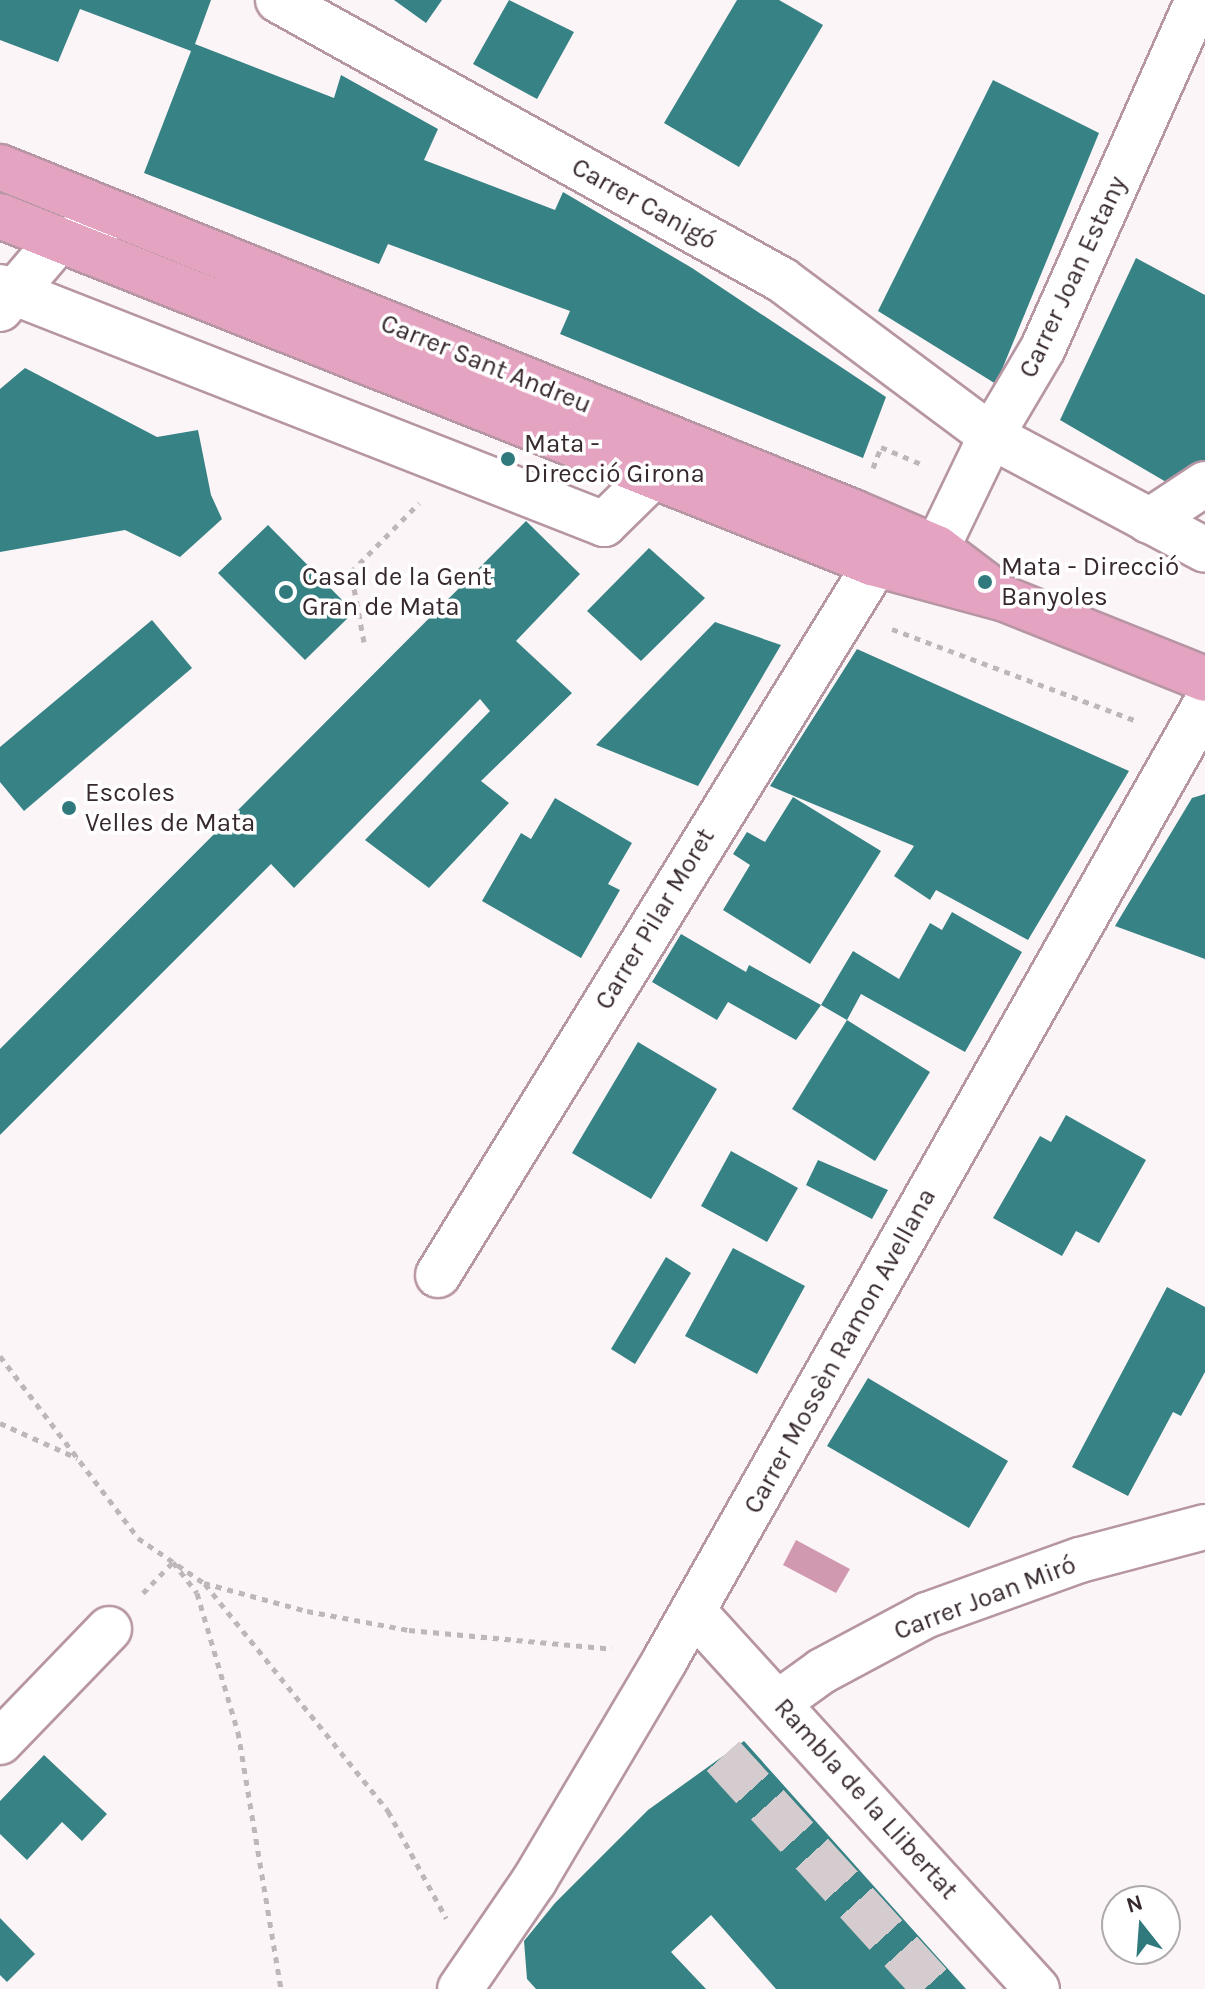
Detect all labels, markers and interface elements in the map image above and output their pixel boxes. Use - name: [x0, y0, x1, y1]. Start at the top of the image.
- street label: Carrer Canigó: [566, 151, 722, 257]
- street label: Carrer Joan Estany: [1013, 171, 1133, 383]
- street label: Carrer Sant Andreu: [376, 308, 596, 420]
- place label: Mata - Direcció Girona: [524, 428, 705, 490]
- marker: Mata - Direcció Girona: [499, 450, 517, 468]
- place label: Mata - Direcció Banyoles: [1001, 551, 1179, 612]
- place label: Casal de la Gent Gran de Mata: [302, 561, 492, 622]
- marker: Mata - Direcció Banyoles: [976, 573, 994, 591]
- marker: Casal de la Gent Gran de Mata: [277, 583, 295, 601]
- place label: Escoles Velles de Mata: [85, 777, 255, 838]
- marker: Escoles Velles de Mata: [60, 799, 78, 817]
- street label: Carrer Pilar Moret: [589, 823, 721, 1015]
- street label: Carrer Mossèn Ramon Avellana: [737, 1183, 943, 1519]
- street label: Carrer Joan Miró: [890, 1549, 1080, 1647]
- street label: Rambla de la Llibertat: [768, 1692, 964, 1906]
- north arrow: [1101, 1885, 1181, 1965]
- text: N: [1123, 1889, 1146, 1919]

